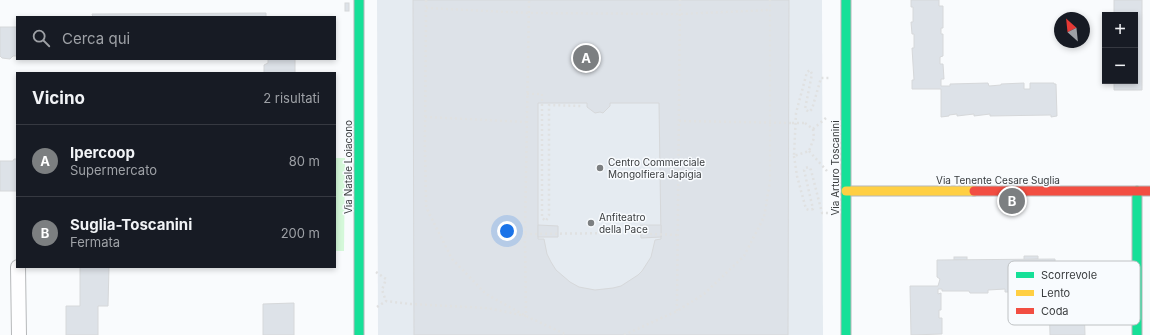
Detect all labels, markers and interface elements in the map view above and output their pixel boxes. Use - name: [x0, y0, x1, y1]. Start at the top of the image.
- north arrow: [1054, 12, 1090, 48]
- map controls: [1102, 12, 1138, 84]
- button: +: [1102, 12, 1138, 48]
- search box: [16, 16, 336, 60]
- icon: search: [30, 27, 52, 49]
- text: Cerca qui: [62, 29, 130, 48]
- pin: A: [573, 43, 599, 73]
- button: −: [1102, 48, 1138, 84]
- text: Vicino: [32, 88, 85, 108]
- text: 2 risultati: [263, 90, 320, 106]
- street label: Via Natale Loiacono: [342, 120, 354, 214]
- street label: Via Arturo Toscanini: [829, 120, 841, 216]
- text: Ipercoop: [70, 143, 135, 162]
- text: A: [40, 153, 50, 169]
- text: 80 m: [289, 153, 320, 169]
- place label: Centro Commerciale Mongolfiera Japigia: [608, 156, 705, 180]
- text: Supermercato: [70, 162, 157, 178]
- marker: Centro Commerciale Mongolfiera Japigia: [595, 163, 605, 173]
- street label: Via Tenente Cesare Suglia: [936, 174, 1060, 186]
- pin: B: [999, 186, 1025, 216]
- place label: Anfiteatro della Pace: [599, 211, 648, 235]
- text: Suglia-Toscanini: [70, 215, 192, 234]
- marker: Anfiteatro della Pace: [586, 218, 596, 228]
- your location: [497, 221, 517, 241]
- text: B: [41, 225, 49, 241]
- text: 200 m: [281, 225, 320, 241]
- text: Fermata: [70, 234, 120, 250]
- legend: [1008, 261, 1140, 325]
- text: Scorrevole: [1041, 268, 1097, 282]
- text: Lento: [1041, 286, 1071, 300]
- text: Coda: [1041, 304, 1069, 318]

